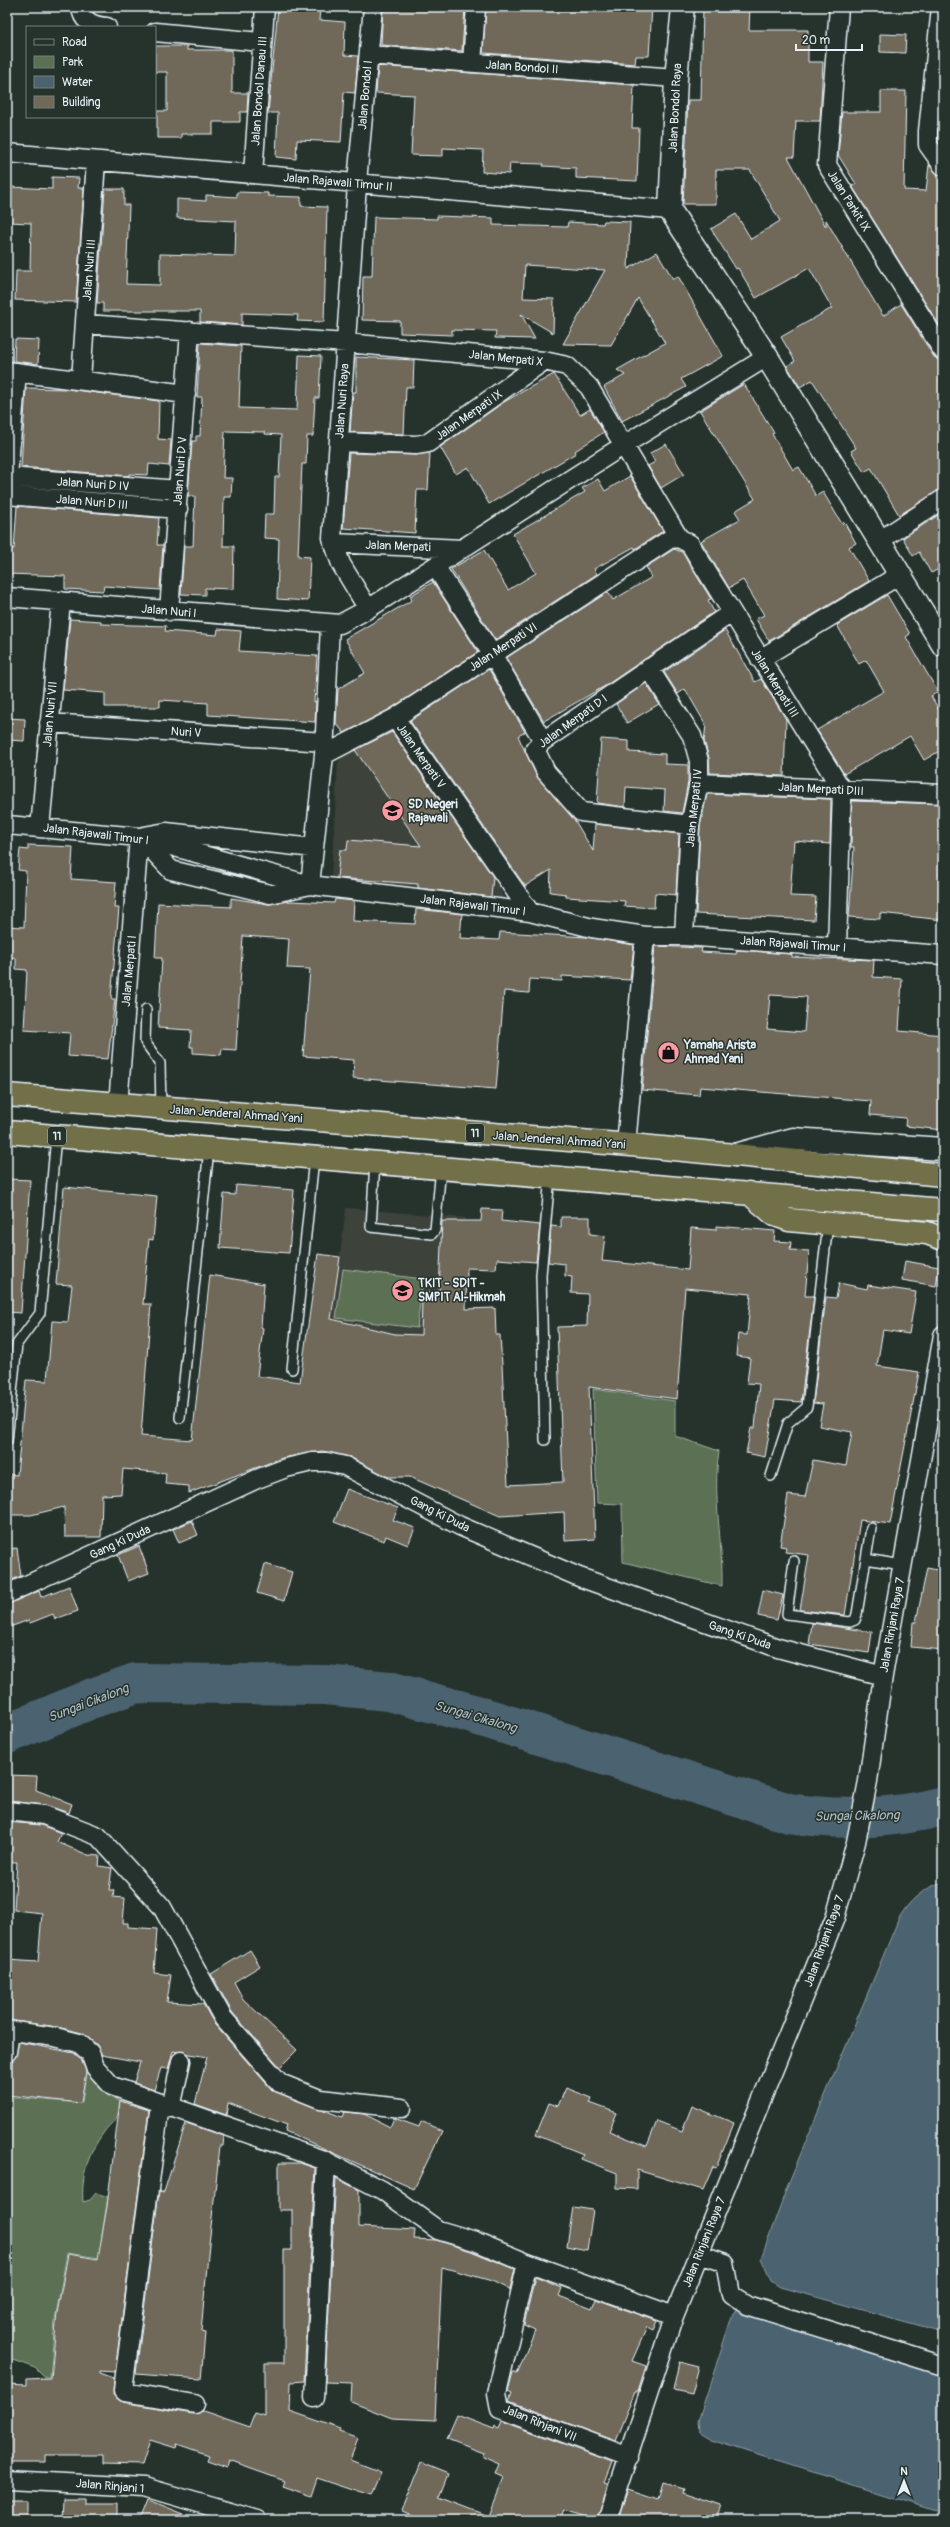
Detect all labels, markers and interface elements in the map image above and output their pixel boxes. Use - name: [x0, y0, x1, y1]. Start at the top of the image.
- legend: [26, 26, 156, 118]
- scale bar: [796, 26, 862, 52]
- text: 20 m: [802, 33, 831, 48]
- text: Road: [62, 35, 87, 50]
- street label: Jalan Bondol Danau III: [248, 36, 271, 146]
- text: Park: [62, 55, 83, 70]
- street label: Jalan Bondol II: [485, 57, 559, 78]
- street label: Jalan Bondol I: [355, 60, 376, 130]
- street label: Jalan Bondol Raya: [666, 63, 685, 153]
- text: Water: [62, 75, 93, 90]
- text: Building: [62, 95, 101, 110]
- street label: Jalan Parkit IX: [824, 168, 873, 235]
- street label: Jalan Rajawali Timur II: [283, 170, 393, 195]
- street label: Jalan Nuri III: [80, 239, 99, 302]
- street label: Jalan Merpati X: [468, 347, 544, 370]
- street label: Jalan Nuri Raya: [332, 363, 353, 439]
- street label: Jalan Merpati IX: [433, 387, 506, 444]
- street label: Jalan Nuri D V: [171, 436, 190, 506]
- street label: Jalan Nuri D IV: [56, 474, 130, 495]
- street label: Jalan Nuri D III: [55, 492, 129, 513]
- street label: Jalan Merpati: [365, 538, 431, 555]
- street label: Jalan Nuri I: [141, 602, 197, 621]
- street label: Jalan Merpati VI: [466, 620, 540, 675]
- street label: Jalan Merpati III: [747, 646, 802, 720]
- street label: Jalan Nuri VII: [40, 681, 61, 748]
- street label: Jalan Merpati D I: [536, 691, 611, 751]
- street label: Jalan Merpati V: [393, 721, 448, 791]
- street label: Nuri V: [170, 724, 202, 741]
- street label: Jalan Merpati IV: [683, 768, 706, 848]
- street label: Jalan Merpati DIII: [778, 780, 864, 799]
- place label: SD Negeri Rajawali: [408, 797, 458, 826]
- school or university icon: SD Negeri Rajawali: [380, 798, 406, 824]
- street label: Jalan Rajawali Timur I: [42, 821, 150, 848]
- street label: Jalan Rajawali Timur I: [419, 892, 527, 919]
- street label: Jalan Rajawali Timur I: [739, 933, 847, 956]
- street label: Jalan Merpati I: [119, 935, 140, 1007]
- place label: Yamaha Arista Ahmad Yani: [683, 1038, 757, 1067]
- shop icon: Yamaha Arista Ahmad Yani: [655, 1039, 681, 1065]
- street label: Jalan Jenderal Ahmad Yani: [169, 1102, 303, 1127]
- road number: 11: [466, 1124, 484, 1142]
- road number: 11: [48, 1127, 66, 1145]
- street label: Jalan Jenderal Ahmad Yani: [492, 1128, 626, 1153]
- place label: TKIT - SDIT - SMPIT Al-Hikmah: [417, 1276, 506, 1305]
- school or university icon: TKIT - SDIT - SMPIT Al-Hikmah: [389, 1277, 415, 1303]
- street label: Gang Ki Duda: [407, 1493, 473, 1536]
- street label: Gang Ki Duda: [87, 1522, 153, 1563]
- street label: Jalan Rinjani Raya 7: [877, 1576, 908, 1674]
- street label: Gang Ki Duda: [706, 1618, 774, 1653]
- water label: Sungai Cikalong: [46, 1680, 132, 1726]
- water label: Sungai Cikalong: [433, 1698, 520, 1737]
- water label: Sungai Cikalong: [814, 1807, 901, 1825]
- street label: Jalan Rinjani Raya 7: [801, 1893, 848, 1989]
- street label: Jalan Rinjani Raya 7: [679, 2194, 730, 2290]
- street label: Jalan Rinjani VII: [501, 2402, 579, 2445]
- north arrow: [884, 2461, 924, 2501]
- text: N: [900, 2465, 908, 2478]
- street label: Jalan Rinjani 1: [75, 2476, 145, 2497]

